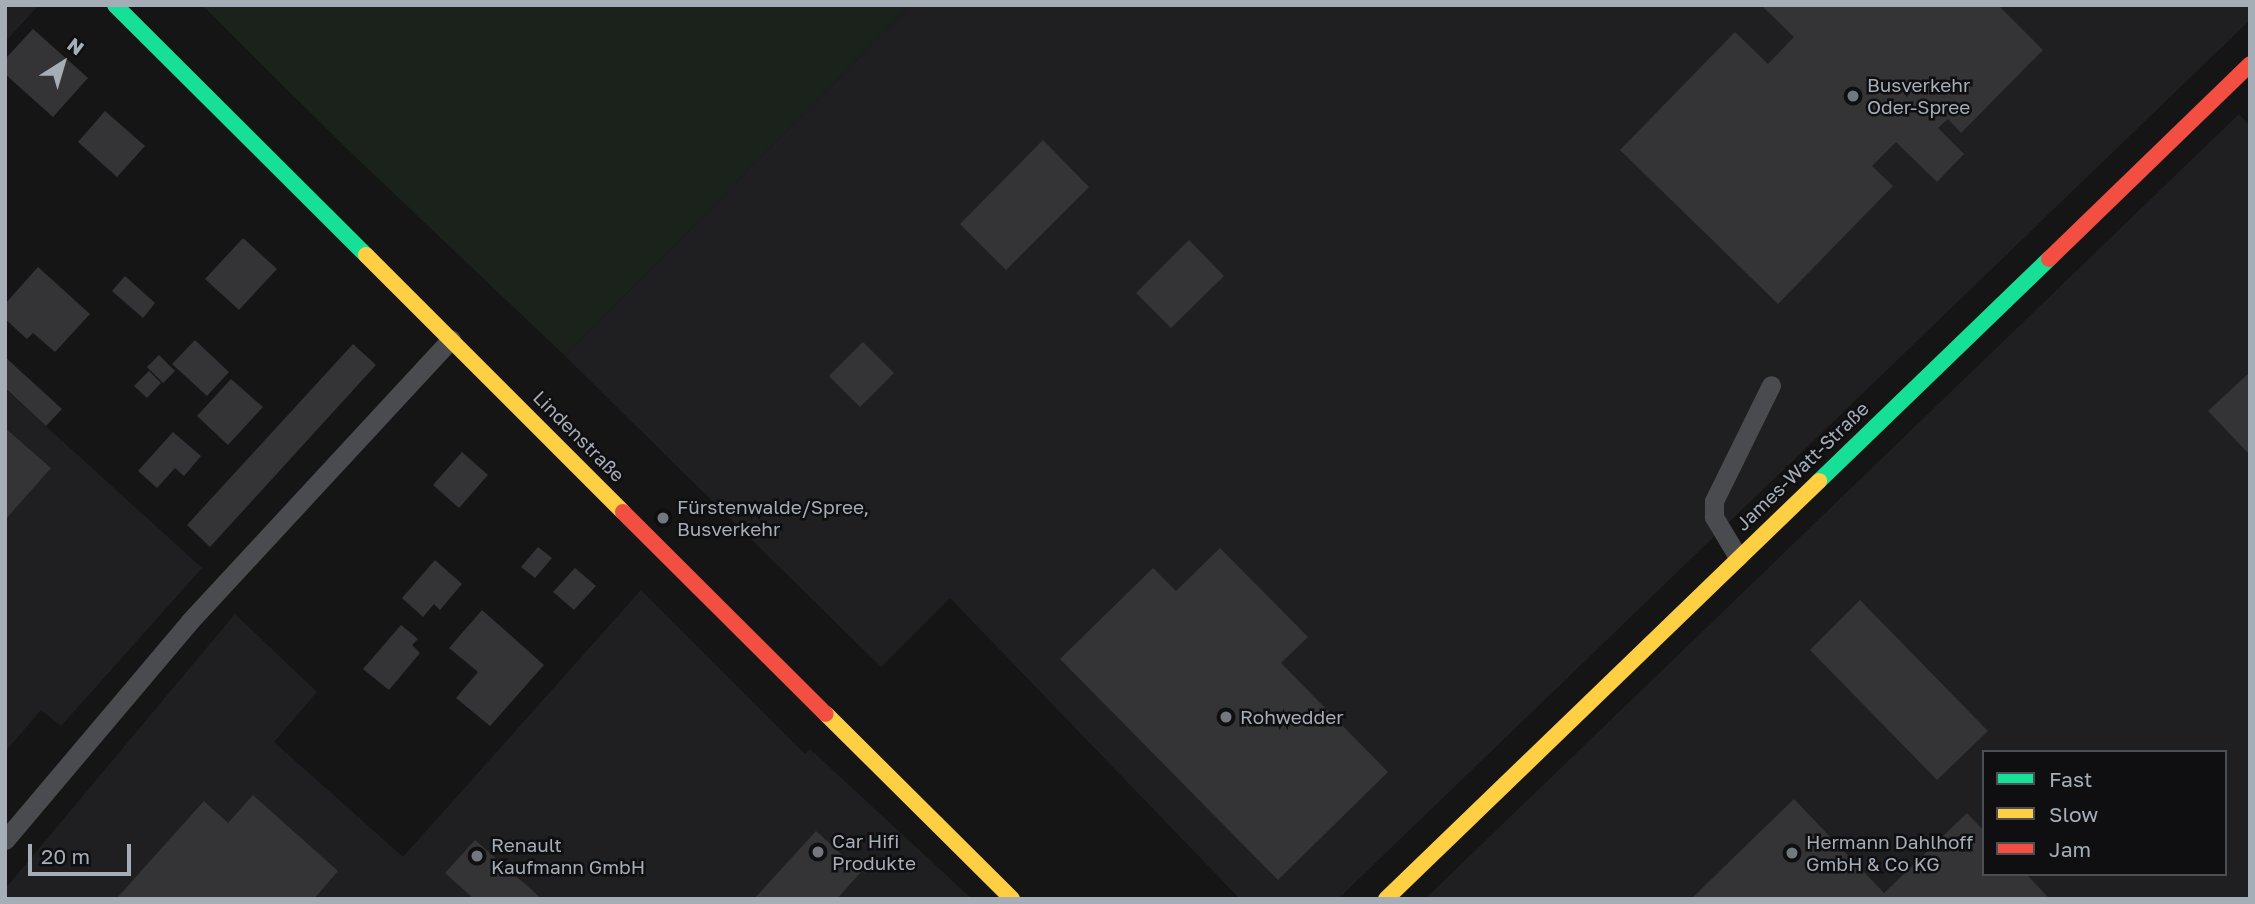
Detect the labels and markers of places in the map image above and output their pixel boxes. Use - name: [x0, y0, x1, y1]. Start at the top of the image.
- place label: Busverkehr Oder-Spree: [1867, 74, 1970, 118]
- marker: Busverkehr Oder-Spree: [1845, 88, 1861, 104]
- place label: Fürstenwalde/Spree, Busverkehr: [677, 496, 869, 540]
- marker: Fürstenwalde/Spree, Busverkehr: [655, 510, 671, 526]
- place label: Rohwedder: [1240, 706, 1344, 728]
- marker: Rohwedder: [1218, 709, 1234, 725]
- place label: Car Hifi Produkte: [832, 830, 916, 874]
- place label: Hermann Dahlhoff GmbH & Co KG: [1806, 831, 1973, 875]
- place label: Renault Kaufmann GmbH: [491, 834, 645, 878]
- marker: Car Hifi Produkte: [810, 844, 826, 860]
- marker: Hermann Dahlhoff GmbH & Co KG: [1784, 845, 1800, 861]
- marker: Renault Kaufmann GmbH: [469, 848, 485, 864]

